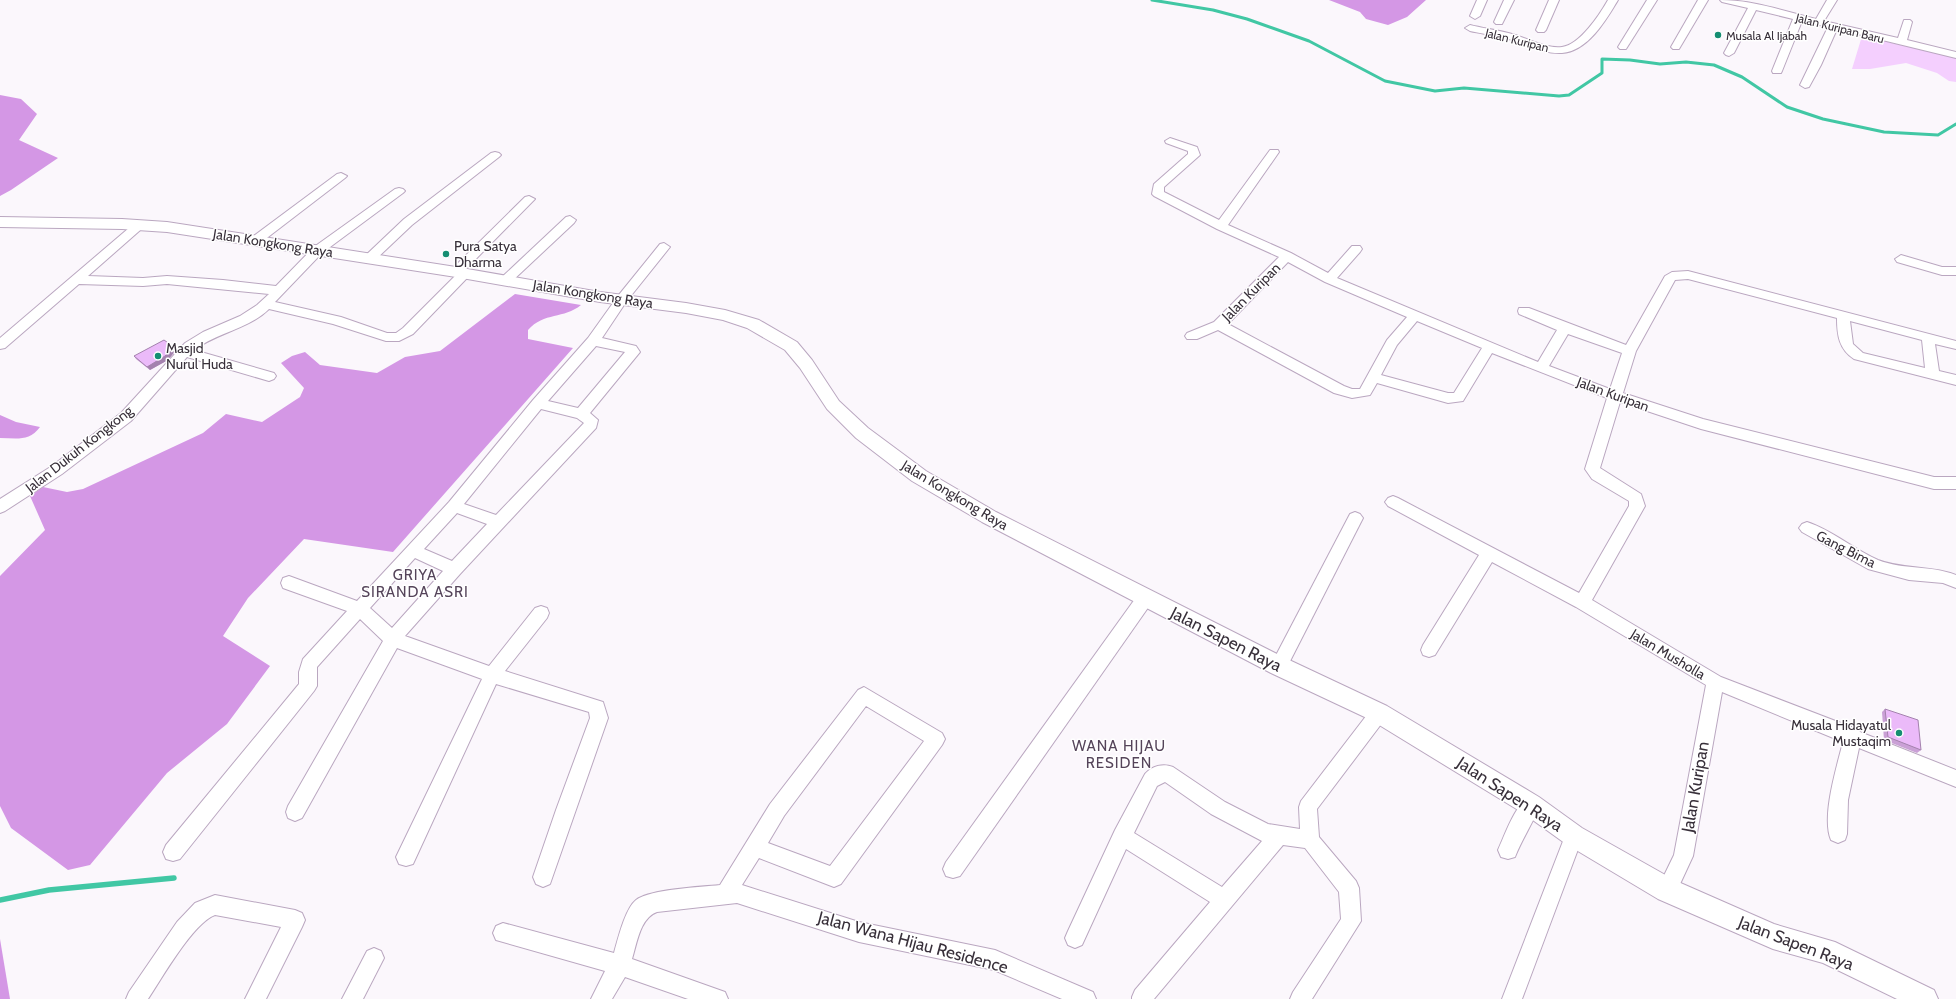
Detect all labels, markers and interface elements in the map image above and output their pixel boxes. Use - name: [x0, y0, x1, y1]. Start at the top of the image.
- street label: Jalan Kuripan Baru: [1793, 10, 1886, 46]
- street label: Jalan Kuripan: [1483, 25, 1551, 55]
- place label: Musala Al Ijabah: [1726, 28, 1807, 43]
- marker: Musala Al Ijabah: [1713, 30, 1723, 40]
- street label: Jalan Kongkong Raya: [211, 224, 335, 261]
- place label: Pura Satya Dharma: [454, 237, 517, 271]
- marker: Pura Satya Dharma: [441, 249, 451, 259]
- street label: Jalan Kuripan: [1217, 259, 1284, 326]
- street label: Jalan Kongkong Raya: [531, 275, 655, 312]
- place label: Masjid Nurul Huda: [166, 339, 233, 373]
- marker: Masjid Nurul Huda: [153, 351, 163, 361]
- street label: Jalan Kuripan: [1573, 372, 1652, 415]
- street label: Jalan Dukuh Kongkong: [21, 401, 137, 497]
- street label: Jalan Kongkong Raya: [898, 456, 1012, 534]
- street label: Gang Bima: [1813, 526, 1879, 572]
- district label: GRIYA SIRANDA ASRI: [361, 566, 469, 601]
- street label: Jalan Sapen Raya: [1166, 602, 1286, 676]
- street label: Jalan Musholla: [1626, 624, 1709, 684]
- place label: Musala Hidayatul Mustaqim: [1791, 716, 1892, 750]
- marker: Musala Hidayatul Mustaqim: [1894, 728, 1904, 738]
- district label: WANA HIJAU RESIDEN: [1072, 737, 1166, 772]
- street label: Jalan Kuripan: [1677, 740, 1713, 835]
- street label: Jalan Sapen Raya: [1453, 752, 1567, 836]
- street label: Jalan Wana Hijau Residence: [815, 907, 1011, 978]
- street label: Jalan Sapen Raya: [1735, 911, 1857, 975]

